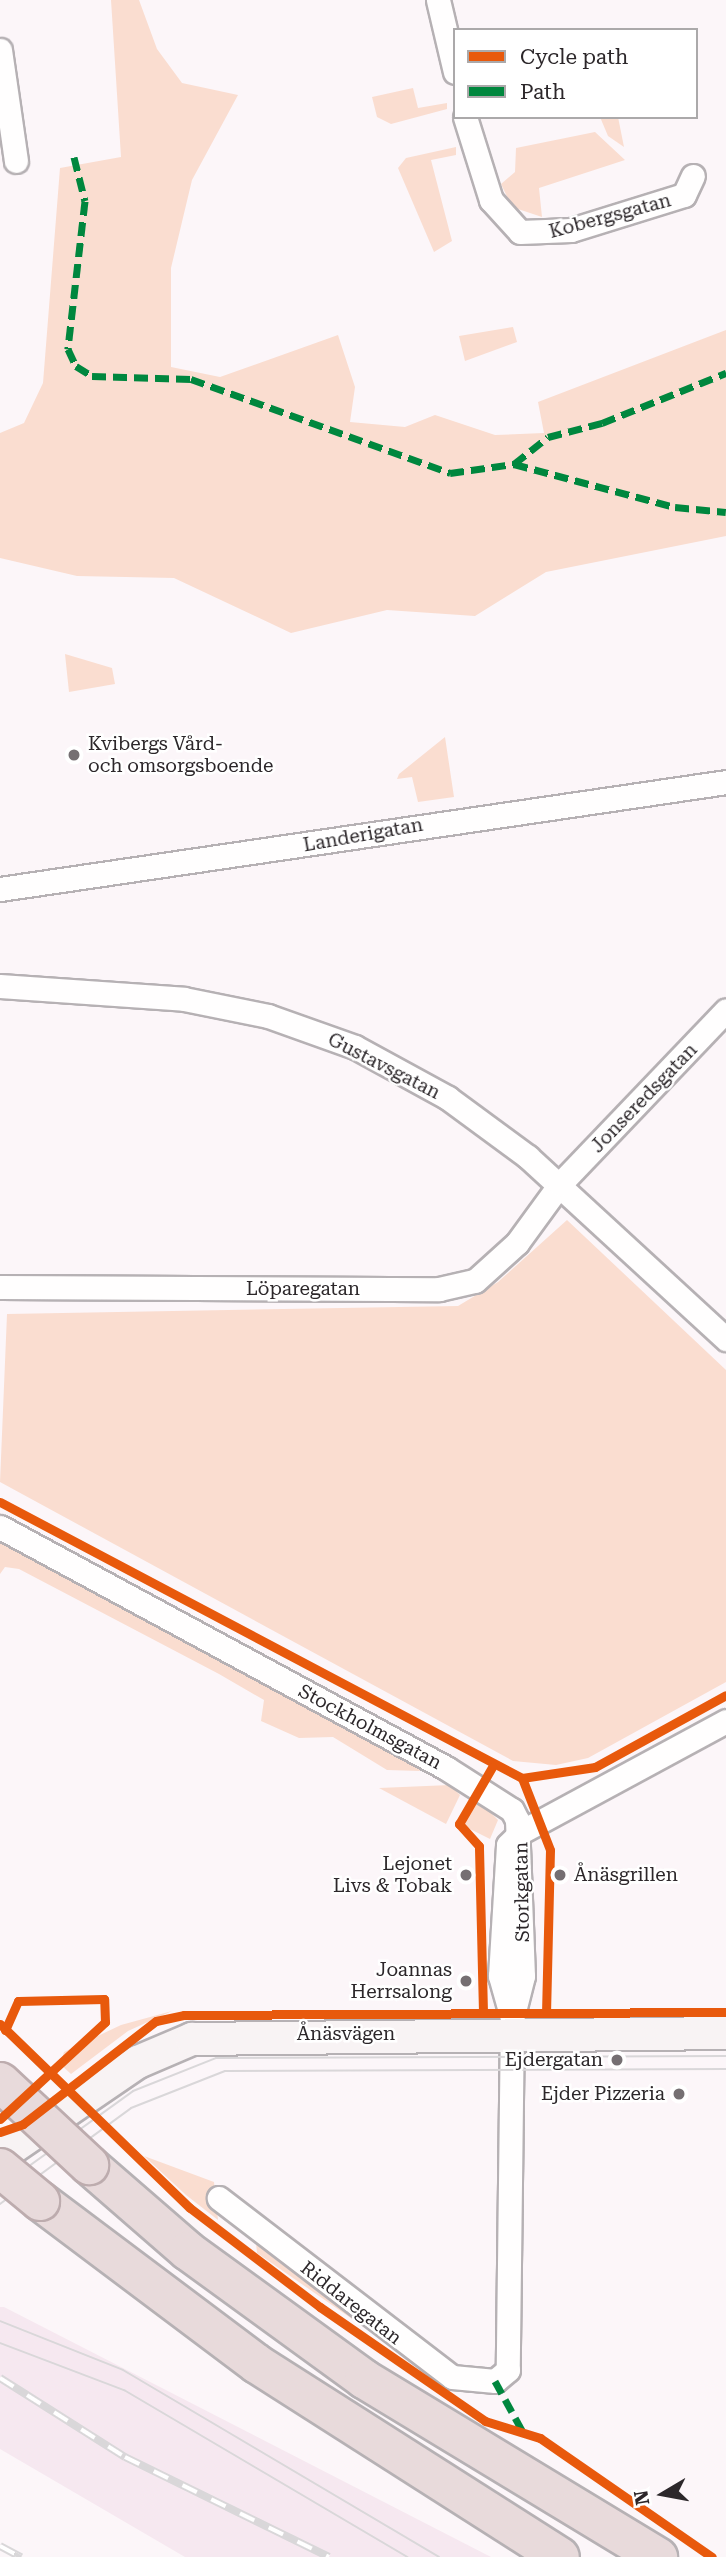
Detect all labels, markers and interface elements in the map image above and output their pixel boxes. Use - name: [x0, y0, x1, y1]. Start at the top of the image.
- legend: [453, 28, 698, 119]
- text: Cycle path: [520, 45, 628, 69]
- text: Path: [520, 80, 566, 104]
- street label: Kobergsgatan: [547, 189, 673, 243]
- place label: Kvibergs Vård- och omsorgsboende: [88, 733, 273, 777]
- marker: Kvibergs Vård- och omsorgsboende: [66, 747, 82, 763]
- street label: Landerigatan: [301, 813, 425, 857]
- street label: Gustavsgatan: [324, 1028, 444, 1104]
- street label: Jonseredsgatan: [586, 1039, 702, 1157]
- street label: Löparegatan: [246, 1278, 360, 1300]
- street label: Stockholmsgatan: [295, 1680, 445, 1774]
- street label: Storkgatan: [510, 1842, 534, 1942]
- place label: Lejonet Livs & Tobak: [333, 1853, 452, 1897]
- place label: Ånäsgrillen: [574, 1864, 678, 1886]
- marker: Lejonet Livs & Tobak: [458, 1867, 474, 1883]
- marker: Ånäsgrillen: [552, 1867, 568, 1883]
- place label: Joannas Herrsalong: [351, 1959, 452, 2003]
- marker: Joannas Herrsalong: [458, 1973, 474, 1989]
- street label: Ånäsvägen: [297, 2023, 395, 2045]
- place label: Ejdergatan: [505, 2049, 603, 2071]
- marker: Ejdergatan: [609, 2052, 625, 2068]
- place label: Ejder Pizzeria: [541, 2083, 665, 2105]
- marker: Ejder Pizzeria: [671, 2086, 687, 2102]
- street label: Riddaregatan: [296, 2256, 406, 2350]
- north arrow: [628, 2459, 698, 2529]
- text: N: [629, 2489, 654, 2507]

